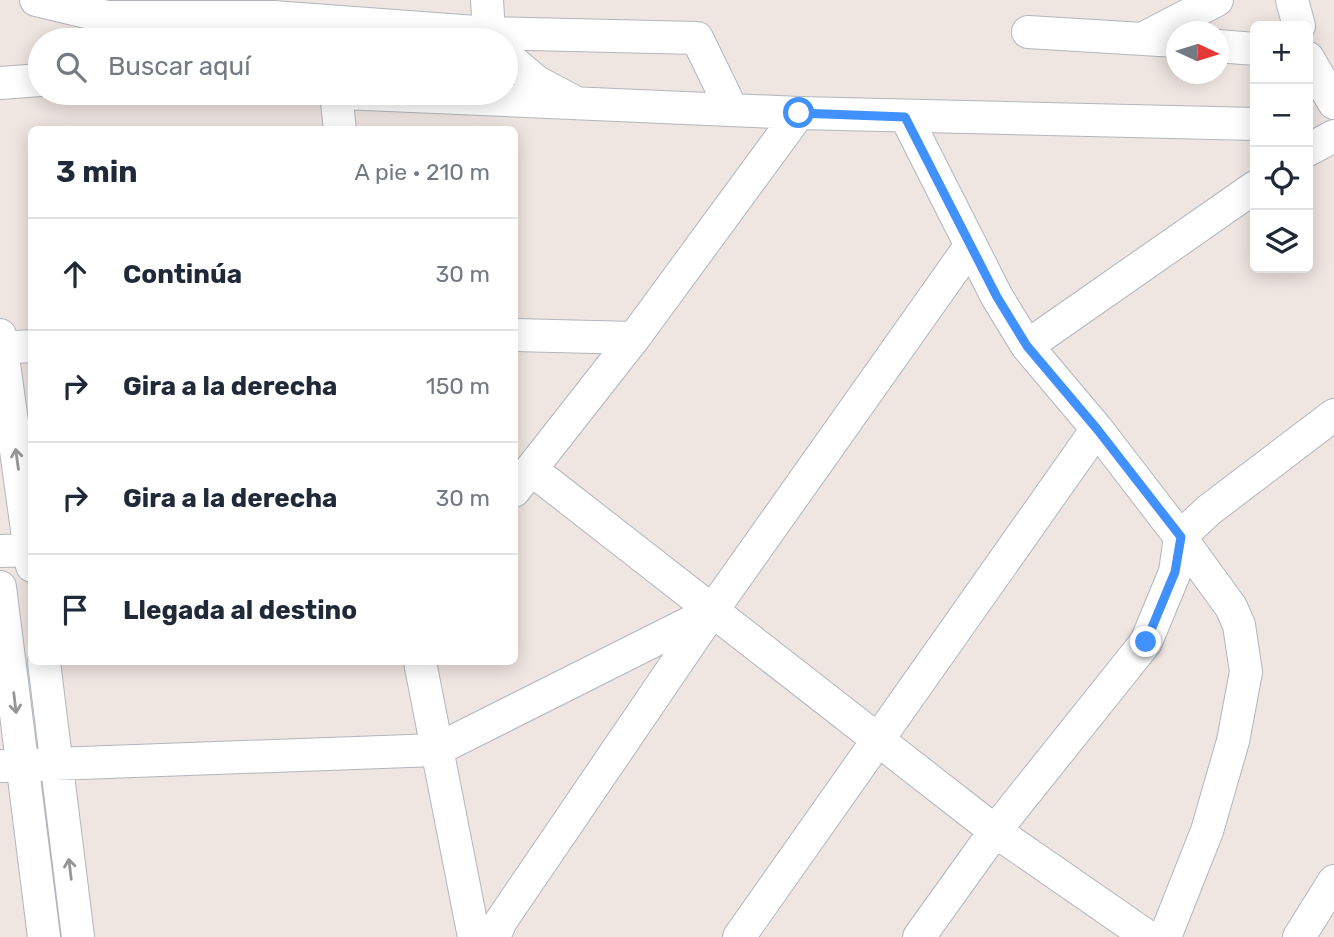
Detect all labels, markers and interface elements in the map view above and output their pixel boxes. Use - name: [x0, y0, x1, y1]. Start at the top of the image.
- north arrow: [1166, 21, 1229, 84]
- map controls: [1250, 21, 1313, 273]
- button: +: [1250, 21, 1313, 84]
- search box: [28, 28, 518, 105]
- icon: search: [52, 48, 90, 86]
- text: Buscar aquí: [108, 51, 250, 82]
- button: −: [1250, 84, 1313, 147]
- route start: [783, 97, 814, 128]
- button: locate: [1250, 147, 1313, 210]
- text: 3 min: [56, 154, 138, 190]
- text: A pie · 210 m: [355, 158, 490, 186]
- button: layers: [1250, 210, 1313, 273]
- icon: ahead: [56, 255, 94, 293]
- text: Continúa: [123, 259, 242, 290]
- text: 30 m: [435, 260, 490, 288]
- icon: right: [56, 367, 94, 405]
- text: Gira a la derecha: [123, 371, 337, 402]
- text: 150 m: [426, 372, 490, 400]
- one-way arrow: [10, 448, 23, 470]
- icon: right: [56, 479, 94, 517]
- text: Gira a la derecha: [123, 483, 337, 514]
- text: 30 m: [435, 484, 490, 512]
- icon: arrive: [56, 591, 94, 629]
- text: Llegada al destino: [123, 595, 357, 626]
- route end: [1130, 626, 1161, 657]
- one-way arrow: [9, 691, 22, 714]
- one-way arrow: [64, 858, 77, 881]

